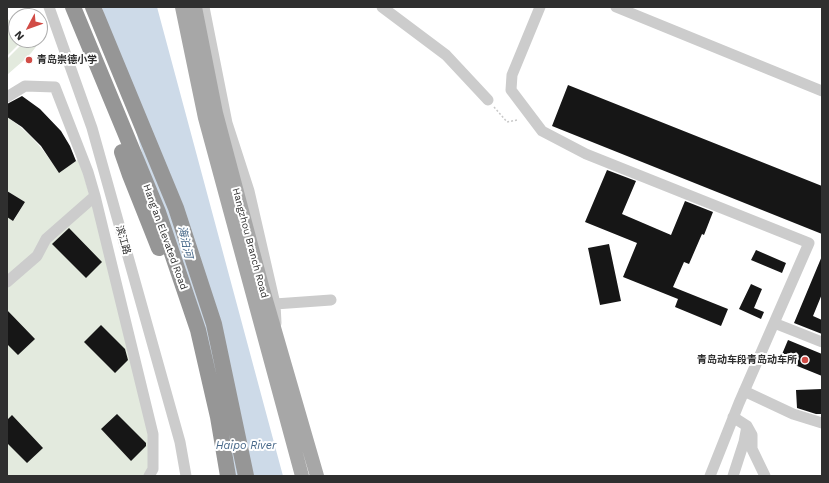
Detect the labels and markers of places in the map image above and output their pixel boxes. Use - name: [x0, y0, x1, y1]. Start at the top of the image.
- place label: 青岛崇德小学: [37, 54, 97, 66]
- marker: 青岛崇德小学: [24, 55, 34, 65]
- place label: 青岛动车段青岛动车所: [697, 354, 797, 366]
- marker: 青岛动车段青岛动车所: [800, 355, 810, 365]

